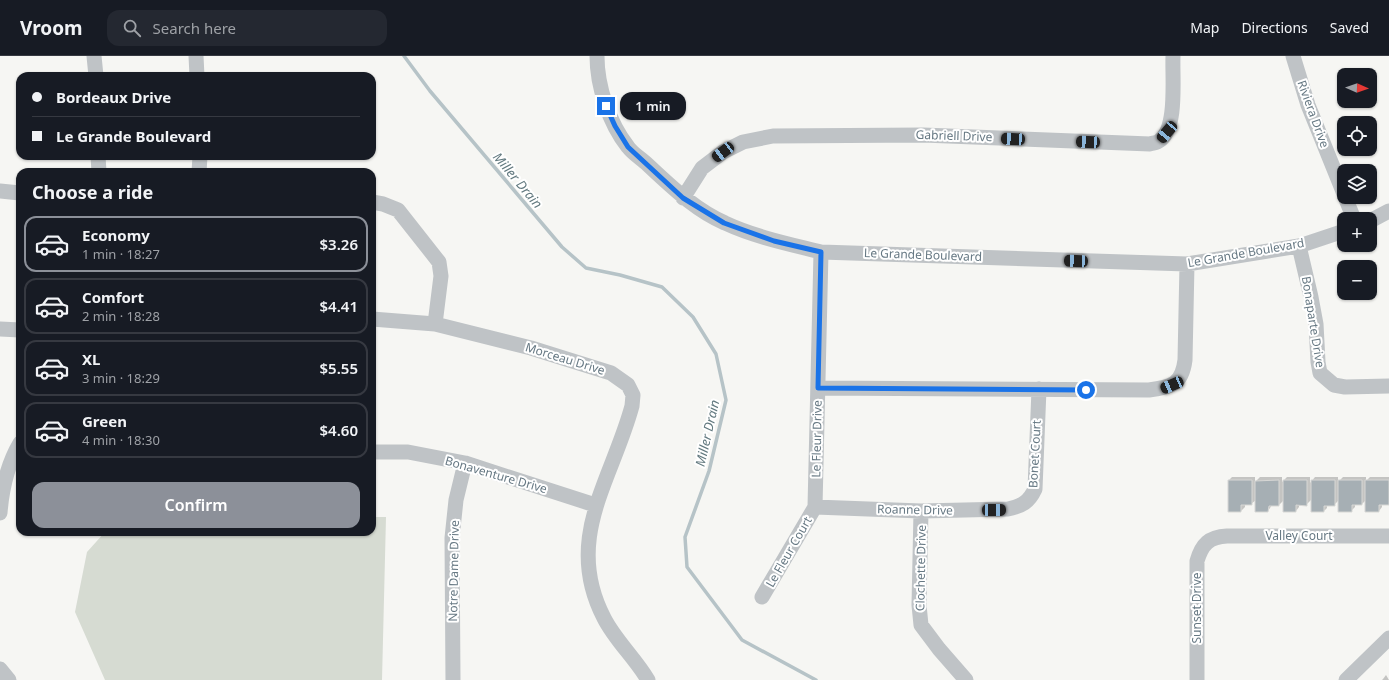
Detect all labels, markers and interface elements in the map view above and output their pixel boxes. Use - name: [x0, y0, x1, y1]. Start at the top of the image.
- search box: [107, 10, 387, 46]
- text: Vroom: [20, 15, 83, 41]
- icon: search: [121, 17, 143, 39]
- text: Search here: [153, 18, 236, 38]
- text: Map: [1190, 18, 1219, 37]
- text: Directions: [1241, 18, 1308, 37]
- text: Saved: [1330, 18, 1369, 37]
- north arrow: [1337, 68, 1377, 108]
- map controls: [1337, 68, 1377, 300]
- street label: Riviera Drive: [1293, 78, 1334, 150]
- text: Bordeaux Drive: [56, 87, 171, 107]
- callout: 1 min: [620, 92, 686, 120]
- route end: [597, 97, 615, 115]
- text: 1 min: [635, 97, 671, 115]
- button: locate: [1337, 116, 1377, 156]
- car: [1155, 119, 1179, 145]
- text: Le Grande Boulevard: [56, 126, 211, 146]
- street label: Gabriell Drive: [915, 126, 993, 145]
- car: [1001, 132, 1025, 146]
- car: [1076, 135, 1100, 149]
- car: [710, 140, 736, 164]
- water label: Miller Drain: [489, 148, 547, 212]
- button: layers: [1337, 164, 1377, 204]
- text: Choose a ride: [32, 180, 153, 204]
- button: +: [1337, 212, 1377, 252]
- text: Economy: [82, 225, 150, 245]
- icon: car: [34, 226, 70, 262]
- text: $3.26: [320, 234, 358, 254]
- street label: Le Grande Boulevard: [1186, 234, 1306, 271]
- street label: Le Grande Boulevard: [864, 244, 982, 265]
- text: 1 min · 18:27: [82, 245, 160, 263]
- car: [1064, 255, 1088, 267]
- button: −: [1337, 260, 1377, 300]
- street label: Bonaparte Drive: [1298, 275, 1329, 369]
- text: Comfort: [82, 287, 144, 307]
- icon: car: [34, 288, 70, 324]
- text: $4.41: [320, 296, 358, 316]
- text: 2 min · 18:28: [82, 307, 160, 325]
- street label: Morceau Drive: [523, 338, 607, 379]
- text: XL: [82, 349, 100, 369]
- icon: car: [34, 350, 70, 386]
- text: $5.55: [320, 358, 358, 378]
- text: 3 min · 18:29: [82, 369, 160, 387]
- car: [1159, 375, 1185, 395]
- route start: [1077, 381, 1095, 399]
- water label: Miller Drain: [691, 398, 723, 468]
- street label: Le Fleur Drive: [807, 400, 826, 478]
- text: Green: [82, 411, 127, 431]
- icon: car: [34, 412, 70, 448]
- street label: Bonet Court: [1024, 419, 1045, 488]
- text: $4.60: [320, 420, 358, 440]
- text: 4 min · 18:30: [82, 431, 160, 449]
- street label: Bonaventure Drive: [443, 452, 549, 497]
- button: Confirm: [32, 482, 360, 528]
- street label: Roanne Drive: [877, 500, 953, 519]
- car: [982, 504, 1006, 516]
- street label: Le Fleur Court: [761, 513, 816, 590]
- street label: Notre Dame Drive: [444, 520, 463, 622]
- street label: Clochette Drive: [911, 525, 930, 611]
- street label: Valley Court: [1265, 527, 1333, 544]
- street label: Sunset Drive: [1188, 572, 1205, 644]

